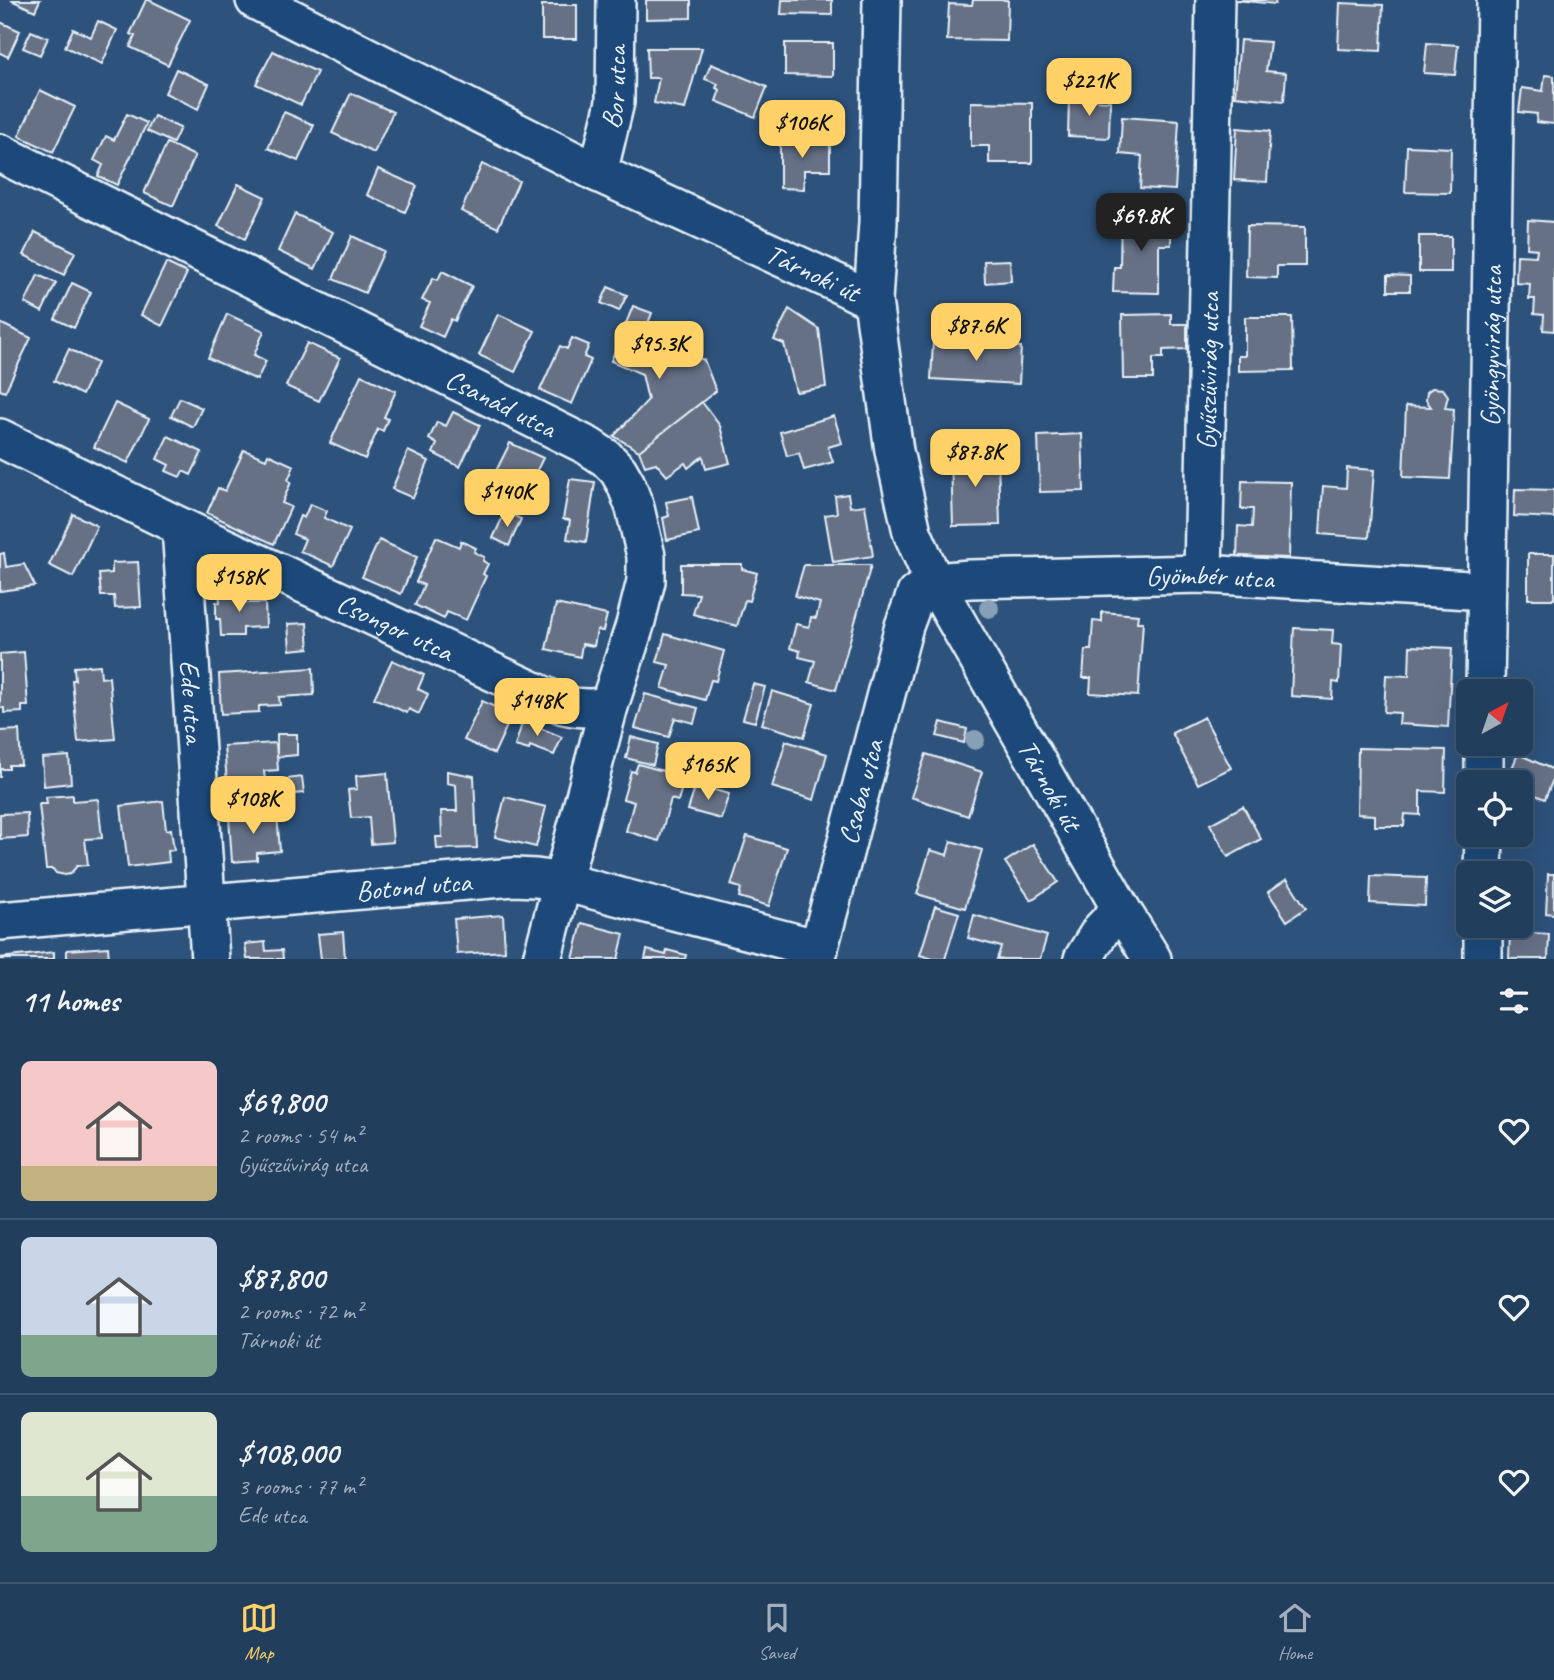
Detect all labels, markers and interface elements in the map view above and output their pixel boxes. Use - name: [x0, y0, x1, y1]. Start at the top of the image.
- street label: Bor utca: [592, 43, 633, 132]
- pin: $221K: [1040, 58, 1138, 118]
- text: $221K: [1062, 66, 1116, 95]
- pin: $106K: [753, 100, 851, 160]
- text: $106K: [775, 108, 829, 137]
- pin: $69.8K: [1084, 194, 1198, 253]
- text: $69.8K: [1112, 201, 1170, 230]
- street label: Tárnoki út: [761, 235, 868, 310]
- street label: Gyöngyvirág utca: [1472, 264, 1509, 427]
- street label: Gyűszűvirág utca: [1188, 290, 1226, 450]
- pin: $87.6K: [919, 304, 1033, 363]
- text: $87.6K: [947, 311, 1005, 340]
- pin: $95.3K: [602, 322, 716, 381]
- text: $95.3K: [631, 329, 688, 358]
- street label: Csanád utca: [440, 361, 564, 446]
- pin: $87.8K: [918, 430, 1032, 489]
- text: $87.8K: [946, 437, 1004, 466]
- pin: $140K: [458, 470, 556, 529]
- text: $140K: [480, 477, 534, 506]
- pin: $158K: [190, 554, 288, 614]
- street label: Gyömbér utca: [1145, 556, 1277, 596]
- text: $158K: [213, 562, 265, 591]
- street label: Csongor utca: [332, 585, 461, 669]
- street label: Ede utca: [172, 659, 213, 747]
- pin: $148K: [488, 678, 586, 738]
- north arrow: [1456, 679, 1533, 756]
- map controls: [1456, 679, 1533, 938]
- text: $148K: [510, 686, 564, 715]
- street label: Tárnoki út: [1010, 733, 1091, 839]
- street label: Csaba utca: [830, 734, 891, 848]
- pin: $165K: [659, 742, 757, 802]
- text: $165K: [681, 750, 735, 779]
- button: locate: [1456, 770, 1533, 847]
- pin: $108K: [204, 776, 302, 836]
- text: $108K: [226, 784, 280, 813]
- button: layers: [1456, 861, 1533, 938]
- street label: Botond utca: [354, 863, 474, 908]
- text: 11 homes: [21, 982, 119, 1020]
- icon: filters: [1495, 982, 1533, 1020]
- text: $69,800: [238, 1083, 325, 1121]
- icon: home: [77, 1089, 161, 1173]
- icon: heart: [1495, 1112, 1533, 1150]
- text: 2 rooms · 54 m²: [238, 1121, 362, 1150]
- text: Gyűszűvirág utca: [238, 1150, 367, 1179]
- text: $87,800: [238, 1259, 325, 1297]
- icon: home: [77, 1265, 161, 1349]
- icon: heart: [1495, 1288, 1533, 1326]
- text: 2 rooms · 72 m²: [238, 1297, 362, 1326]
- text: Tárnoki út: [238, 1326, 320, 1355]
- text: $108,000: [238, 1434, 338, 1472]
- icon: home: [77, 1440, 161, 1524]
- icon: heart: [1495, 1463, 1533, 1501]
- text: 3 rooms · 77 m²: [238, 1472, 362, 1501]
- text: Ede utca: [238, 1501, 306, 1530]
- tab: Map: [240, 1599, 278, 1665]
- tab: Saved: [758, 1599, 796, 1665]
- tab: Home: [1276, 1599, 1314, 1665]

